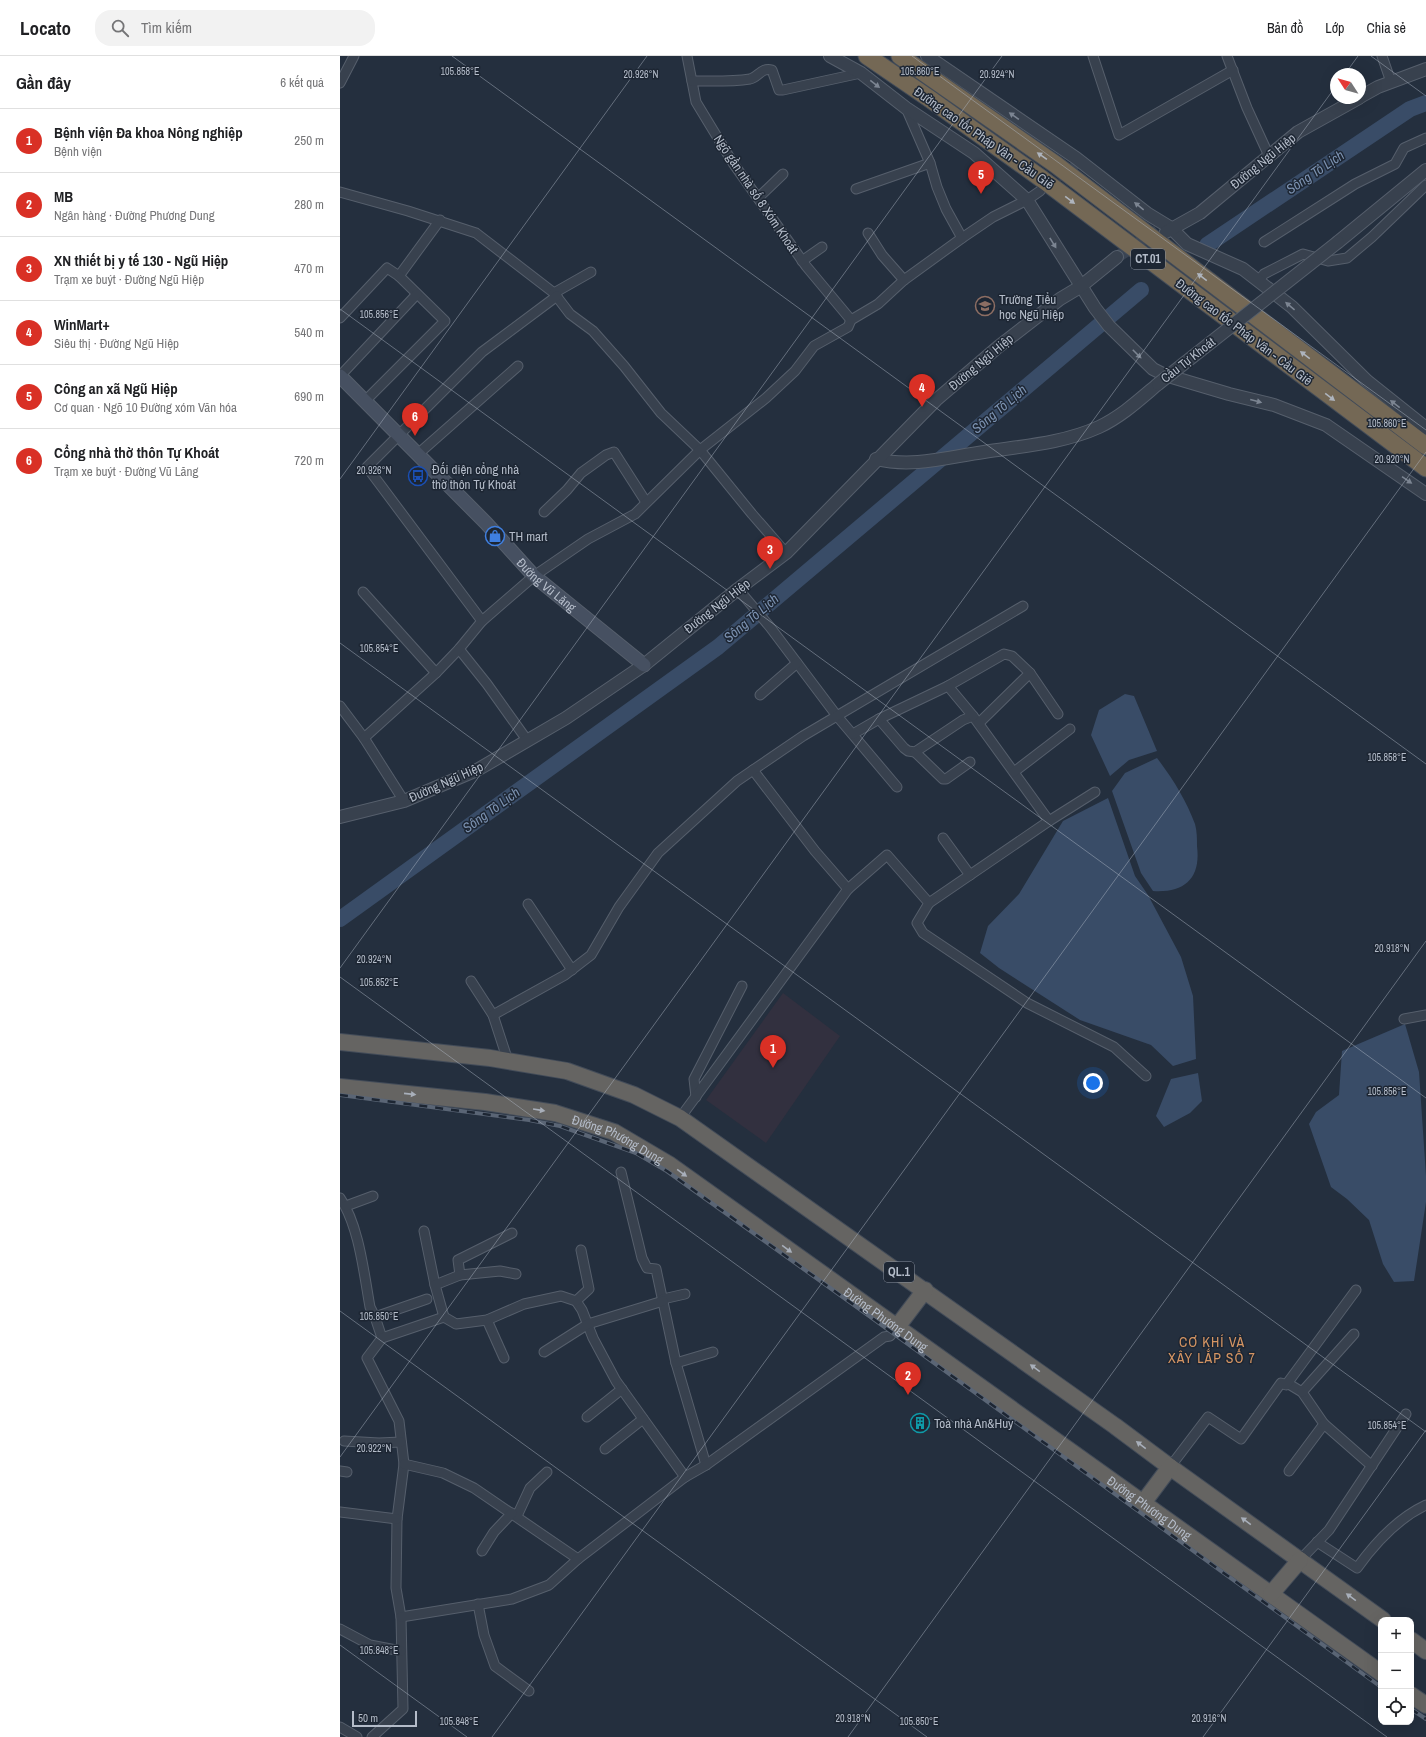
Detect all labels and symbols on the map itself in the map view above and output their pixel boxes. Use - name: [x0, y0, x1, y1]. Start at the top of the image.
- text: 105.858°E: [440, 65, 480, 78]
- text: 105.860°E: [900, 65, 940, 78]
- text: 20.926°N: [624, 68, 659, 81]
- text: 20.924°N: [980, 68, 1015, 81]
- north arrow: [1330, 68, 1366, 104]
- one-way arrow: [869, 79, 880, 88]
- street label: Đường cao tốc Pháp Vân - Cầu Giẽ: [911, 83, 1057, 193]
- one-way arrow: [1008, 112, 1019, 120]
- street label: Đường Ngũ Hiệp: [1227, 129, 1299, 193]
- street label: Ngõ gần nhà số 8 Xóm Khoát: [710, 131, 802, 257]
- water label: Sông Tô Lịch: [1282, 146, 1348, 198]
- one-way arrow: [1037, 151, 1048, 160]
- pin: 5: [968, 161, 994, 194]
- one-way arrow: [1064, 196, 1075, 204]
- one-way arrow: [1133, 202, 1144, 211]
- one-way arrow: [1049, 238, 1057, 248]
- road number: CT.01: [1131, 249, 1165, 269]
- one-way arrow: [1196, 272, 1207, 281]
- street label: Đường cao tốc Pháp Vân - Cầu Giẽ: [1172, 275, 1316, 389]
- place label: Trường Tiểu học Ngũ Hiệp: [999, 291, 1064, 323]
- school or university icon: Trường Tiểu học Ngũ Hiệp: [974, 295, 996, 317]
- one-way arrow: [1284, 301, 1295, 310]
- text: 105.856°E: [359, 308, 399, 321]
- street label: Đường Ngũ Hiệp: [945, 330, 1017, 394]
- street label: Cầu Tự Khoát: [1157, 333, 1219, 387]
- one-way arrow: [1132, 349, 1142, 359]
- one-way arrow: [1300, 351, 1311, 359]
- pin: 4: [909, 374, 935, 407]
- water label: Sông Tô Lịch: [968, 381, 1030, 437]
- one-way arrow: [1324, 393, 1335, 401]
- one-way arrow: [1250, 398, 1262, 404]
- one-way arrow: [1390, 399, 1401, 408]
- pin: 6: [402, 403, 428, 436]
- text: 105.860°E: [1367, 417, 1407, 430]
- text: 20.920°N: [1375, 453, 1410, 466]
- place label: Đối diện cổng nhà thờ thôn Tự Khoát: [432, 461, 519, 493]
- text: 20.926°N: [357, 464, 392, 477]
- bus stop icon: Đối diện cổng nhà thờ thôn Tự Khoát: [407, 465, 429, 487]
- one-way arrow: [1401, 476, 1412, 484]
- shop icon: TH mart: [484, 525, 506, 547]
- place label: TH mart: [509, 528, 548, 545]
- pin: 3: [757, 536, 783, 569]
- street label: Đường Vũ Lăng: [513, 554, 580, 615]
- street label: Đường Ngũ Hiệp: [680, 575, 754, 637]
- water label: Sông Tô Lịch: [720, 590, 782, 646]
- text: 105.854°E: [359, 642, 399, 655]
- text: 105.858°E: [1367, 751, 1407, 764]
- street label: Đường Ngũ Hiệp: [406, 758, 486, 806]
- water label: Sông Tô Lịch: [459, 783, 523, 837]
- text: 20.918°N: [1375, 942, 1410, 955]
- text: 20.924°N: [357, 953, 392, 966]
- text: 105.852°E: [359, 976, 399, 989]
- pin: 1: [760, 1035, 786, 1068]
- your location: [1083, 1073, 1103, 1093]
- text: 105.856°E: [1367, 1085, 1407, 1098]
- one-way arrow: [404, 1091, 416, 1097]
- one-way arrow: [532, 1107, 545, 1113]
- street label: Đường Phương Dung: [570, 1111, 667, 1168]
- one-way arrow: [676, 1169, 687, 1177]
- one-way arrow: [782, 1245, 793, 1253]
- road number: QL.1: [884, 1262, 914, 1282]
- street label: Đường Phương Dung: [840, 1283, 931, 1355]
- text: 105.850°E: [359, 1310, 399, 1323]
- district label: CƠ KHÍ VÀ XÂY LẮP SỐ 7: [1168, 1333, 1256, 1367]
- pin: 2: [895, 1362, 921, 1395]
- one-way arrow: [1030, 1364, 1041, 1373]
- building icon: Toà nhà An&Huy: [909, 1412, 931, 1434]
- place label: Toà nhà An&Huy: [934, 1415, 1014, 1432]
- text: 105.854°E: [1367, 1419, 1407, 1432]
- one-way arrow: [1135, 1441, 1146, 1449]
- text: 20.922°N: [357, 1442, 392, 1455]
- street label: Đường Phương Dung: [1104, 1472, 1195, 1544]
- one-way arrow: [1240, 1517, 1251, 1525]
- one-way arrow: [1346, 1593, 1356, 1601]
- text: 105.848°E: [359, 1644, 399, 1657]
- scale bar: [352, 1709, 417, 1728]
- text: 20.918°N: [836, 1712, 871, 1725]
- text: 20.916°N: [1192, 1712, 1227, 1725]
- text: 105.848°E: [439, 1715, 479, 1728]
- text: 105.850°E: [899, 1715, 939, 1728]

